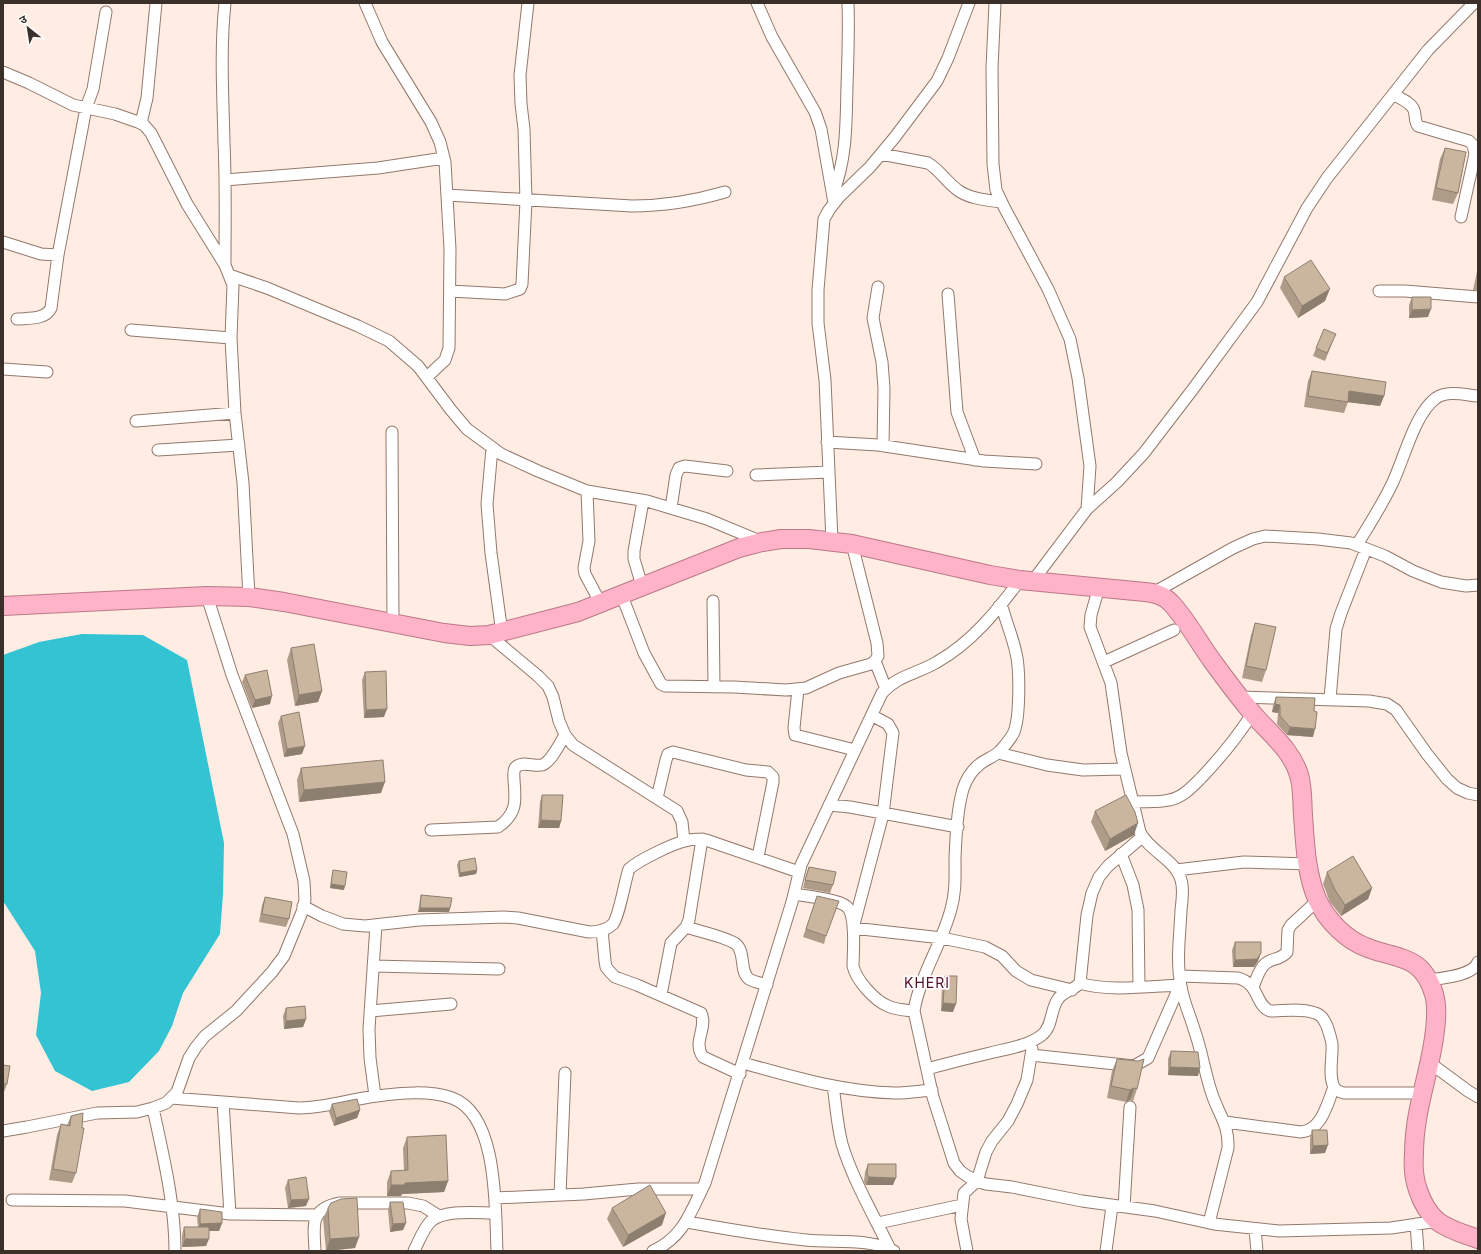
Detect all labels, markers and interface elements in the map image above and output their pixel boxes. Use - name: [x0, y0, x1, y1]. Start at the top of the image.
- north arrow: [8, 8, 48, 48]
- text: उ: [17, 11, 30, 27]
- district label: KHERI: [904, 974, 950, 991]

